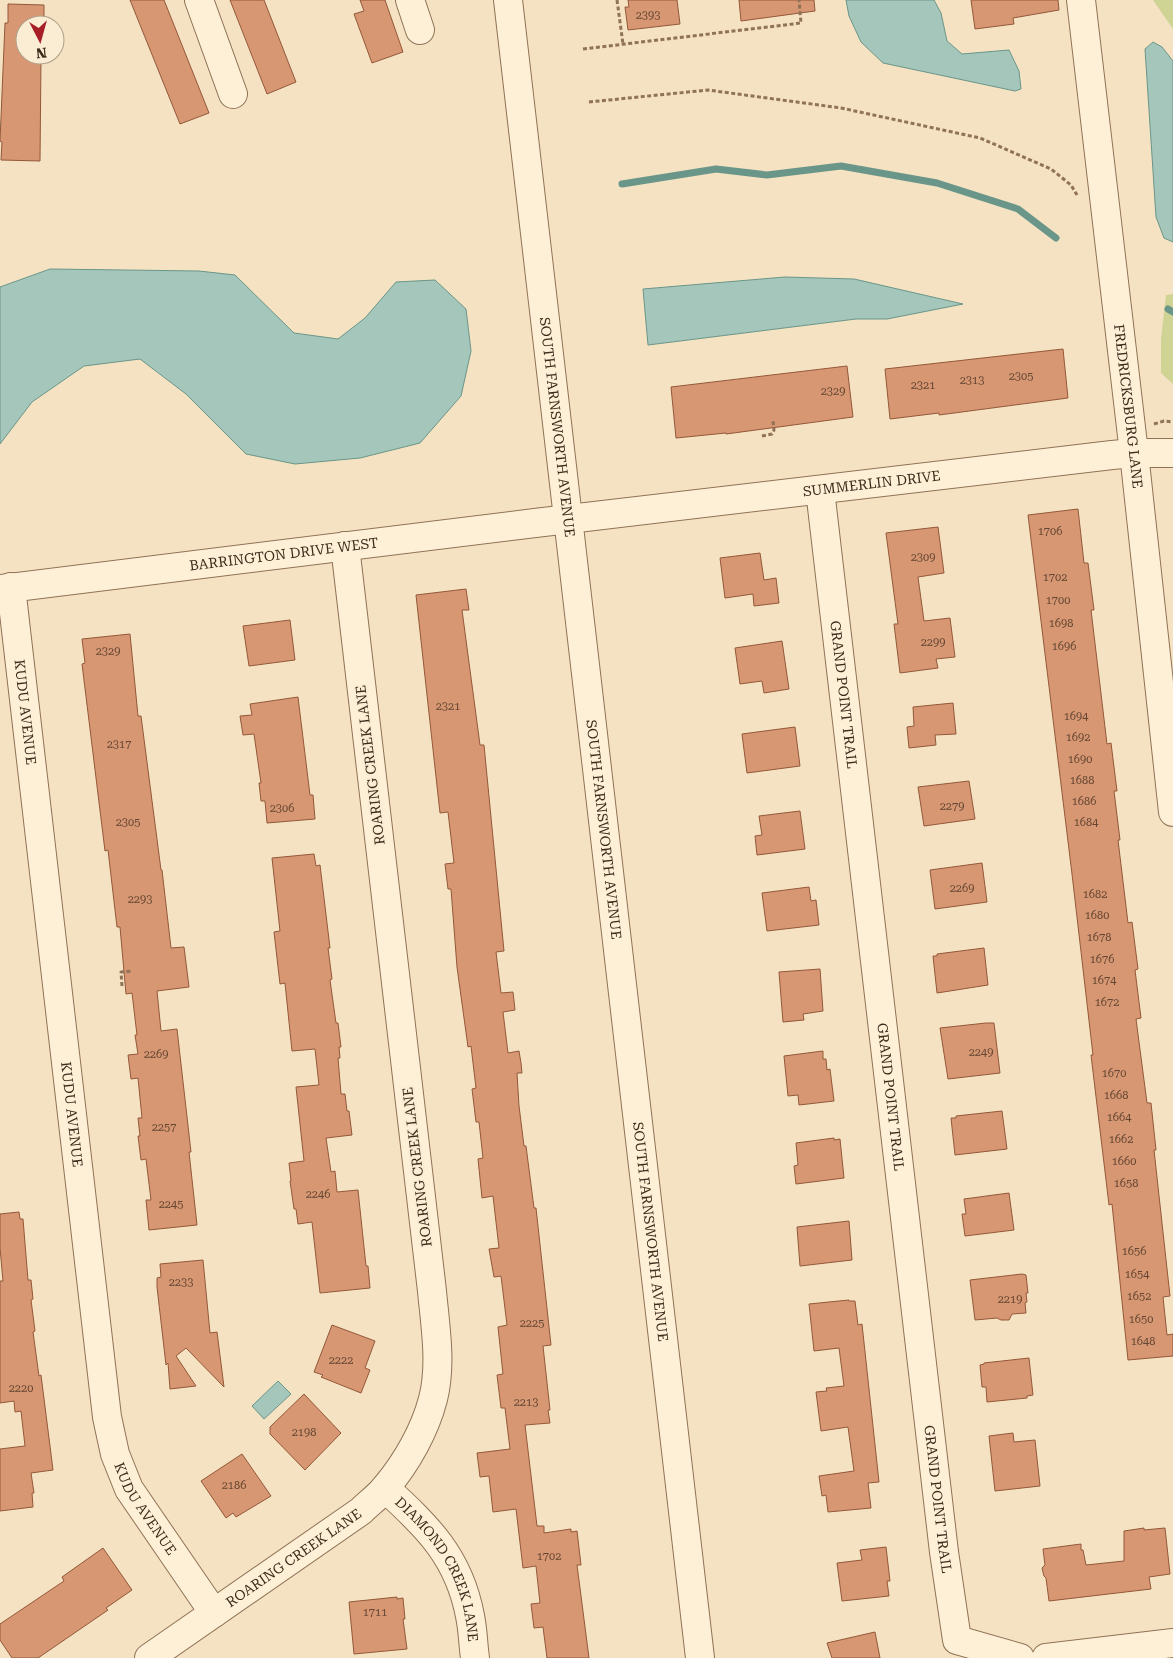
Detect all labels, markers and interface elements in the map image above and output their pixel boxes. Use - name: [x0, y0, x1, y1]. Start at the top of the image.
- house number: 2393: [636, 9, 660, 22]
- north arrow: [15, 15, 65, 65]
- text: N: [35, 44, 48, 61]
- street label: SOUTH FARNSWORTH AVENUE: [537, 316, 578, 538]
- street label: FREDRICKSBURG LANE: [1111, 323, 1146, 489]
- house number: 2305: [1009, 370, 1033, 383]
- house number: 2313: [960, 374, 984, 387]
- house number: 2321: [911, 379, 935, 392]
- house number: 2329: [821, 385, 845, 398]
- street label: SUMMERLIN DRIVE: [802, 467, 941, 499]
- house number: 1706: [1038, 525, 1062, 538]
- street label: BARRINGTON DRIVE WEST: [189, 534, 379, 574]
- house number: 2309: [911, 551, 935, 564]
- house number: 1702: [1043, 571, 1067, 584]
- house number: 1700: [1046, 594, 1070, 607]
- house number: 1698: [1049, 617, 1073, 630]
- street label: GRAND POINT TRAIL: [827, 620, 861, 770]
- house number: 2299: [921, 636, 945, 649]
- house number: 1696: [1052, 640, 1076, 653]
- house number: 2329: [96, 645, 120, 658]
- street label: KUDU AVENUE: [11, 659, 40, 766]
- street label: ROARING CREEK LANE: [352, 684, 388, 846]
- house number: 2321: [436, 700, 460, 713]
- house number: 1694: [1064, 710, 1089, 723]
- street label: SOUTH FARNSWORTH AVENUE: [583, 719, 625, 940]
- house number: 1692: [1066, 731, 1090, 744]
- house number: 2317: [107, 738, 131, 751]
- house number: 1690: [1068, 753, 1092, 766]
- house number: 1688: [1070, 774, 1094, 787]
- house number: 1686: [1072, 795, 1096, 808]
- house number: 2279: [940, 800, 964, 813]
- house number: 2306: [270, 802, 294, 815]
- house number: 2305: [116, 816, 140, 829]
- house number: 1684: [1074, 816, 1099, 829]
- house number: 2269: [950, 882, 974, 895]
- house number: 1682: [1083, 888, 1107, 901]
- house number: 2293: [128, 893, 152, 906]
- house number: 1680: [1085, 909, 1109, 922]
- house number: 1678: [1087, 931, 1111, 944]
- house number: 1676: [1090, 953, 1114, 966]
- house number: 1674: [1092, 974, 1117, 987]
- house number: 1672: [1095, 996, 1119, 1009]
- street label: GRAND POINT TRAIL: [874, 1022, 907, 1172]
- house number: 2249: [969, 1046, 993, 1059]
- house number: 2269: [144, 1048, 168, 1061]
- street label: KUDU AVENUE: [58, 1061, 86, 1168]
- house number: 1670: [1102, 1067, 1126, 1080]
- street label: ROARING CREEK LANE: [399, 1086, 435, 1248]
- house number: 1668: [1104, 1089, 1128, 1102]
- house number: 1664: [1107, 1111, 1132, 1124]
- house number: 2257: [152, 1121, 176, 1134]
- street label: SOUTH FARNSWORTH AVENUE: [630, 1121, 671, 1343]
- house number: 1662: [1109, 1133, 1133, 1146]
- house number: 1660: [1112, 1155, 1136, 1168]
- house number: 1658: [1114, 1177, 1138, 1190]
- house number: 2246: [306, 1188, 330, 1201]
- house number: 2245: [159, 1198, 183, 1211]
- house number: 1656: [1122, 1245, 1146, 1258]
- house number: 1654: [1125, 1268, 1150, 1281]
- house number: 2233: [169, 1276, 193, 1289]
- house number: 1652: [1127, 1290, 1151, 1303]
- house number: 2219: [998, 1293, 1022, 1306]
- house number: 1650: [1129, 1313, 1153, 1326]
- house number: 2225: [520, 1317, 544, 1330]
- house number: 1648: [1131, 1335, 1155, 1348]
- house number: 2222: [329, 1354, 353, 1367]
- house number: 2220: [9, 1382, 33, 1395]
- house number: 2213: [514, 1396, 538, 1409]
- street label: GRAND POINT TRAIL: [921, 1424, 955, 1574]
- house number: 2198: [292, 1426, 316, 1439]
- street label: KUDU AVENUE: [111, 1460, 180, 1558]
- house number: 2186: [222, 1479, 246, 1492]
- street label: DIAMOND CREEK LANE: [392, 1494, 481, 1643]
- street label: ROARING CREEK LANE: [223, 1505, 364, 1610]
- house number: 1702: [537, 1550, 561, 1563]
- house number: 1711: [363, 1606, 387, 1619]

